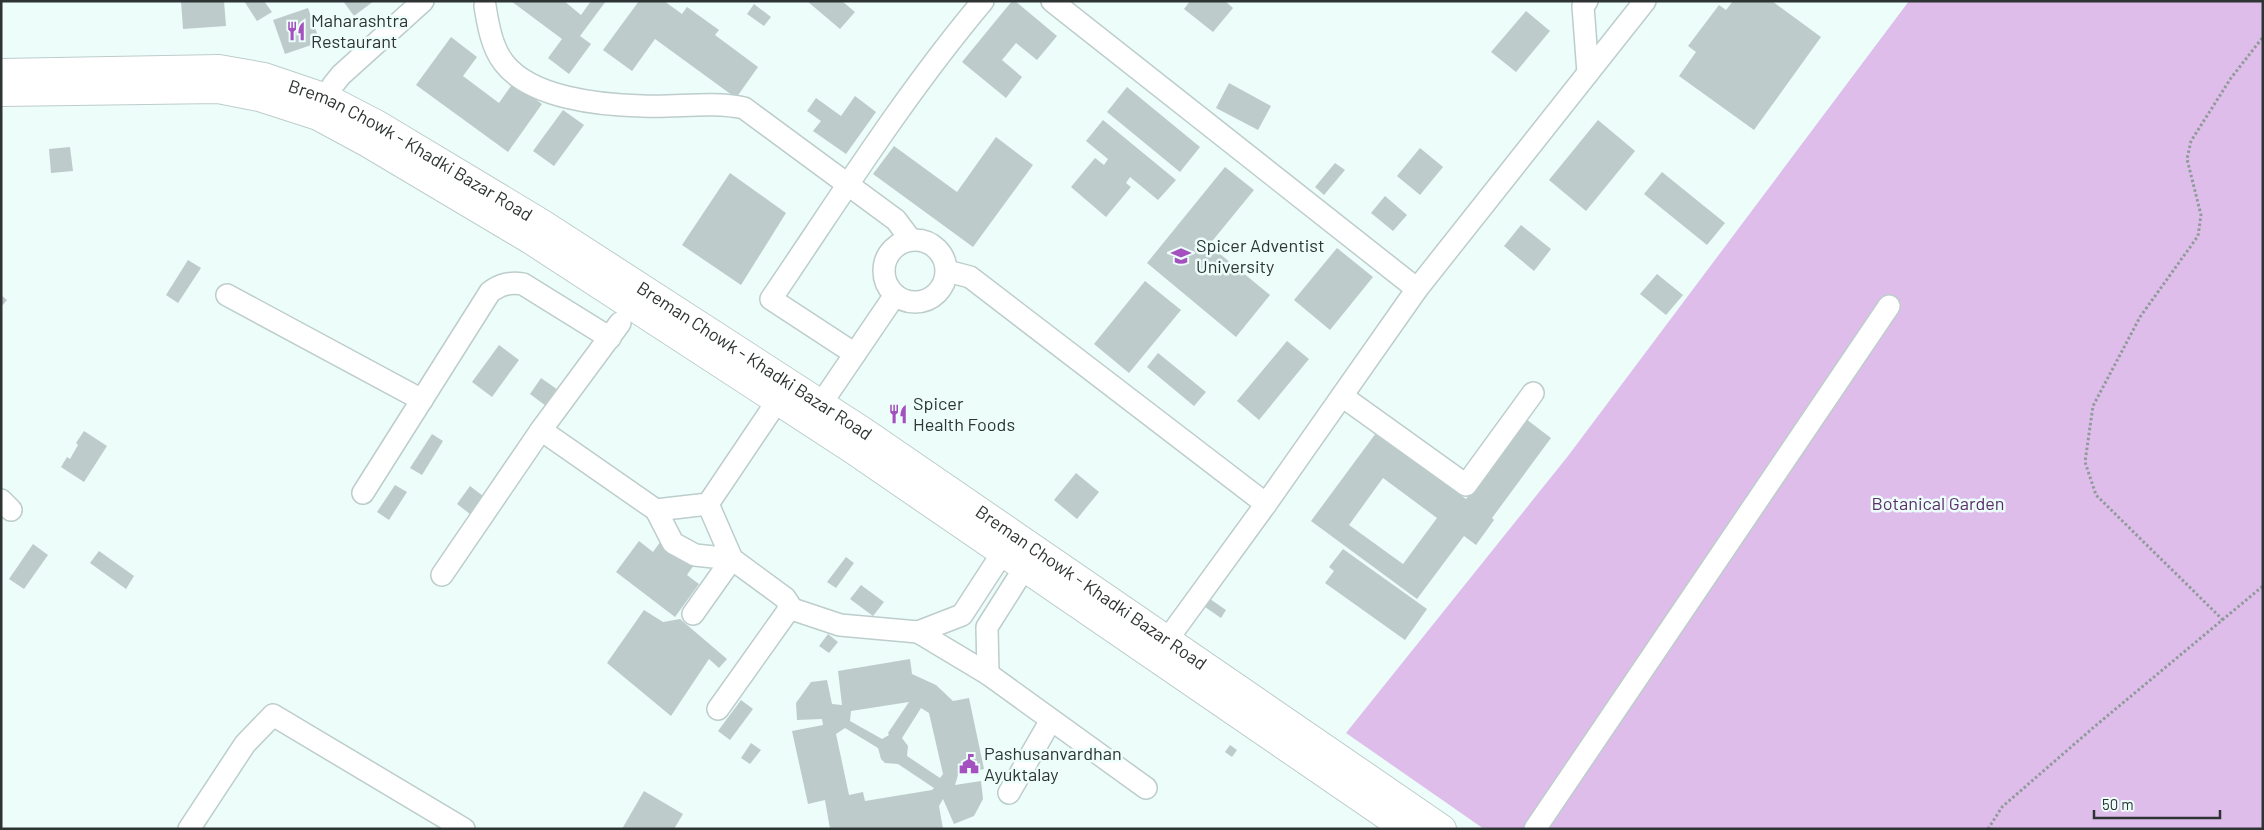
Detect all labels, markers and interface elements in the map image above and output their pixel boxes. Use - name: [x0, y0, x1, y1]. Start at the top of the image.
- place label: Maharashtra Restaurant: [311, 9, 408, 52]
- restaurant icon: Maharashtra Restaurant: [285, 20, 307, 42]
- street label: Breman Chowk - Khadki Bazar Road: [286, 74, 537, 225]
- place label: Spicer Adventist University: [1196, 234, 1324, 277]
- school or university icon: Spicer Adventist University: [1170, 245, 1192, 267]
- street label: Breman Chowk - Khadki Bazar Road: [633, 276, 877, 444]
- place label: Spicer Health Foods: [913, 392, 1015, 435]
- restaurant icon: Spicer Health Foods: [887, 403, 909, 425]
- park label: Botanical Garden: [1871, 492, 2005, 514]
- street label: Breman Chowk - Khadki Bazar Road: [972, 500, 1211, 674]
- place label: Pashusanvardhan Ayuktalay: [984, 742, 1122, 785]
- public building icon: Pashusanvardhan Ayuktalay: [958, 753, 980, 775]
- scale bar: [2094, 788, 2220, 820]
- text: 50 m: [2102, 795, 2134, 813]

